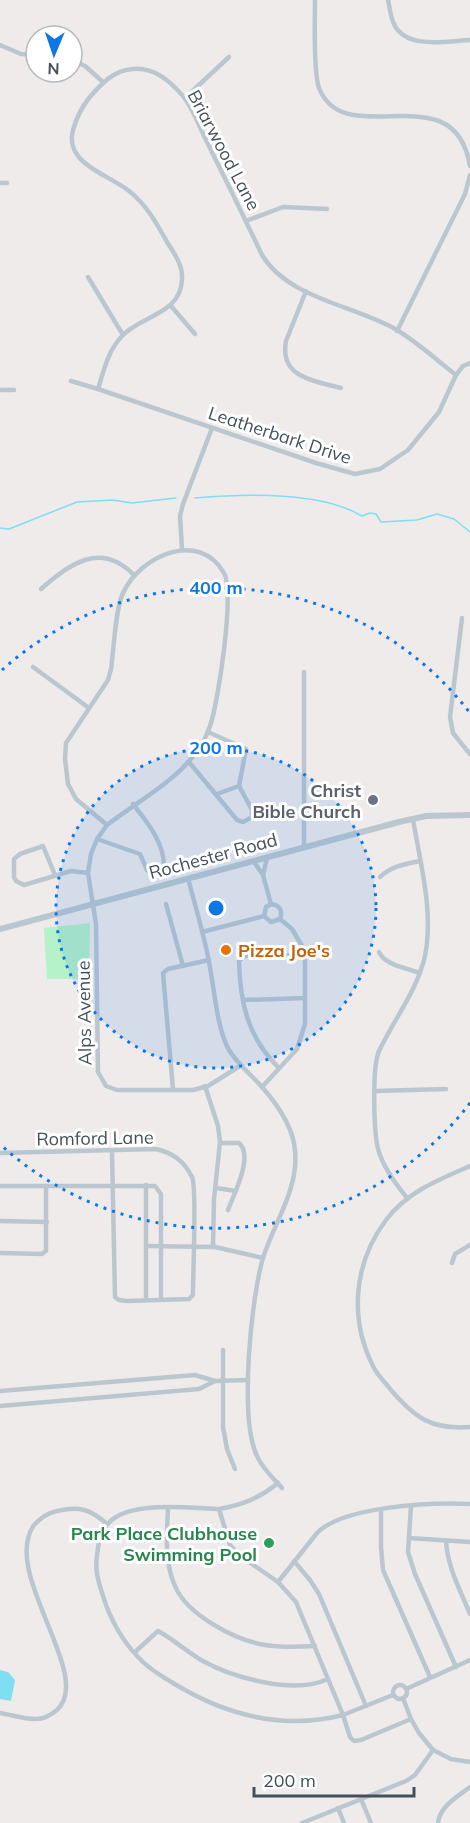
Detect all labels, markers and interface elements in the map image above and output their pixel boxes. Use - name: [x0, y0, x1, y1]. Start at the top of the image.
- north arrow: [24, 24, 84, 84]
- text: N: [47, 59, 60, 79]
- street label: Briarwood Lane: [183, 86, 265, 214]
- street label: Leatherbark Drive: [206, 401, 354, 469]
- text: 400 m: [189, 576, 243, 599]
- text: 200 m: [189, 736, 243, 759]
- place label: Christ Bible Church: [252, 779, 361, 823]
- marker: Christ Bible Church: [366, 793, 380, 807]
- street label: Rochester Road: [146, 828, 280, 884]
- centre of rings: [206, 898, 226, 918]
- place label: Pizza Joe's: [238, 939, 330, 962]
- marker: Pizza Joe's: [219, 943, 233, 957]
- street label: Alps Avenue: [72, 960, 96, 1066]
- street label: Romford Lane: [36, 1125, 154, 1151]
- place label: Park Place Clubhouse Swimming Pool: [71, 1522, 257, 1566]
- marker: Park Place Clubhouse Swimming Pool: [262, 1536, 276, 1550]
- scale bar: [254, 1760, 414, 1798]
- text: 200 m: [263, 1769, 316, 1792]

